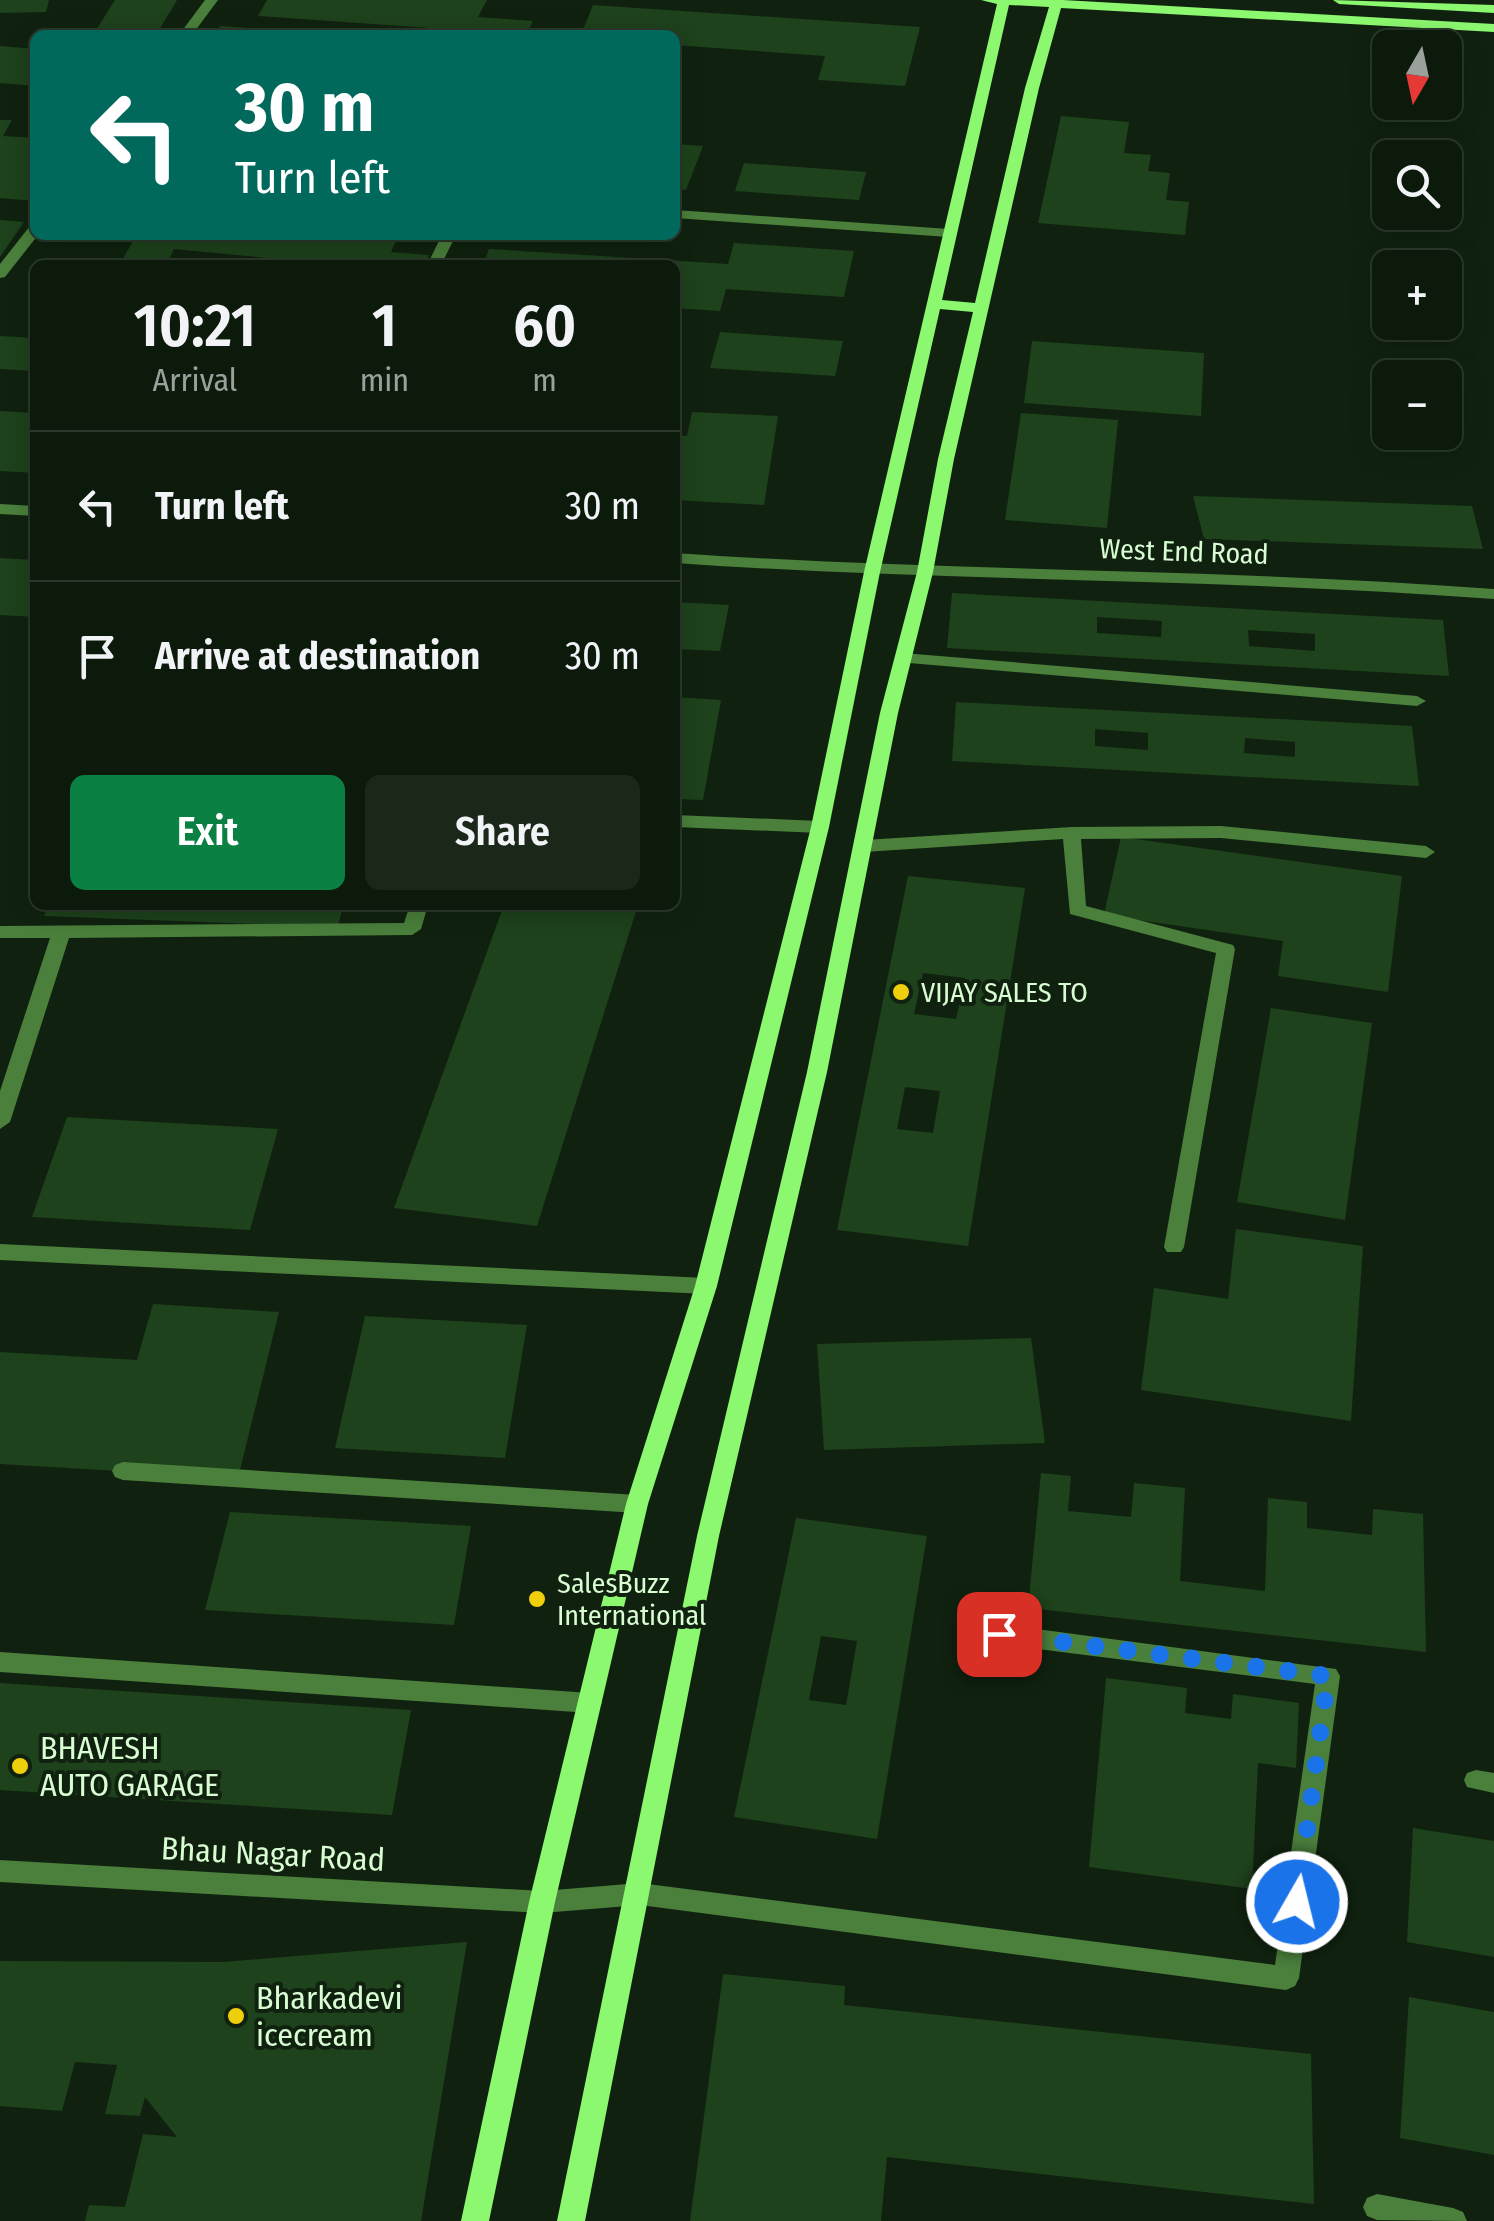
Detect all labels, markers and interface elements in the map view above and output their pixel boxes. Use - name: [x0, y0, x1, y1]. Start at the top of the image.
- north arrow: [1372, 30, 1462, 120]
- map controls: [1372, 30, 1462, 450]
- text: 30 m: [235, 66, 374, 150]
- icon: left: [70, 70, 200, 200]
- button: search: [1372, 140, 1462, 230]
- text: Turn left: [235, 151, 390, 205]
- button: +: [1372, 250, 1462, 340]
- text: 10:21: [134, 290, 256, 362]
- text: 1: [372, 290, 397, 362]
- text: 60: [513, 290, 576, 362]
- button: −: [1372, 360, 1462, 450]
- text: Arrival: [152, 361, 237, 399]
- text: min: [360, 361, 409, 399]
- text: m: [532, 361, 557, 399]
- icon: left: [70, 479, 125, 534]
- text: Turn left: [155, 483, 289, 529]
- text: 30 m: [565, 483, 640, 529]
- street label: West End Road: [1099, 532, 1269, 571]
- icon: arrive: [70, 629, 125, 684]
- text: Arrive at destination: [155, 633, 480, 679]
- text: 30 m: [565, 633, 640, 679]
- button: Exit: [70, 775, 345, 890]
- button: Share: [365, 775, 640, 890]
- place label: VIJAY SALES TO: [921, 976, 1088, 1009]
- marker: VIJAY SALES TO: [890, 981, 912, 1003]
- place label: SalesBuzz International: [557, 1567, 706, 1632]
- marker: SalesBuzz International: [526, 1588, 548, 1610]
- pin: [957, 1592, 1042, 1677]
- icon: arrive: [972, 1607, 1027, 1662]
- place label: BHAVESH AUTO GARAGE: [40, 1729, 219, 1804]
- marker: BHAVESH AUTO GARAGE: [9, 1755, 31, 1777]
- street label: Bhau Nagar Road: [160, 1829, 386, 1879]
- position arrow: [1245, 1850, 1349, 1954]
- place label: Bharkadevi icecream: [256, 1979, 402, 2054]
- marker: Bharkadevi icecream: [225, 2005, 247, 2027]

